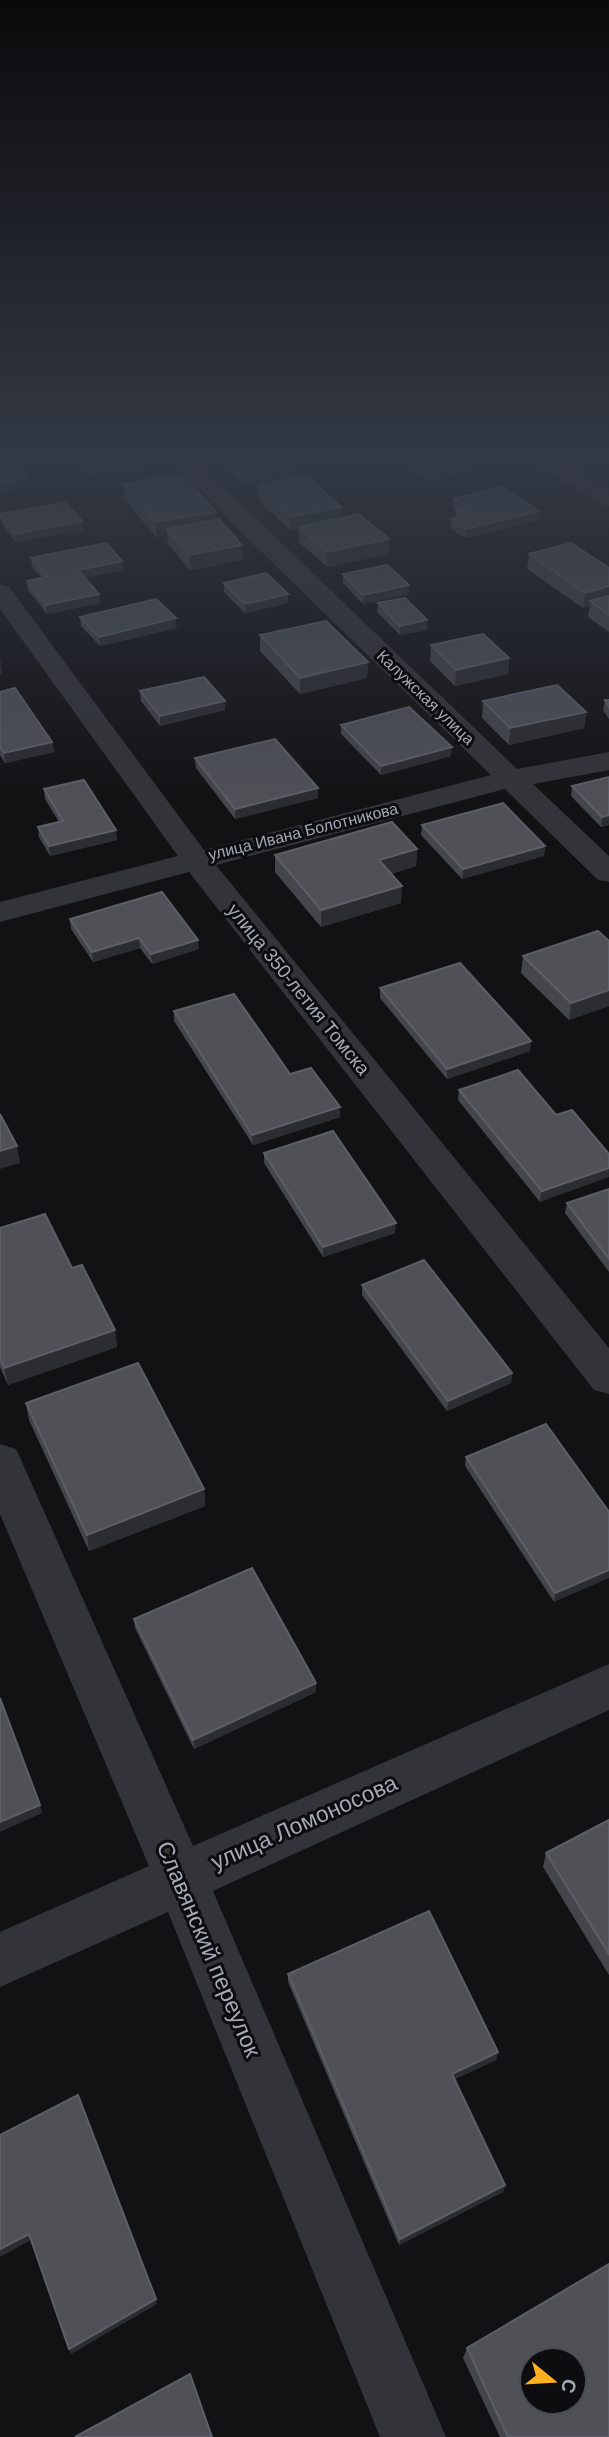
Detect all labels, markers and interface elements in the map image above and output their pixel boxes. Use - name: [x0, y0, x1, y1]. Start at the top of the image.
- street label: Калужская улица: [374, 647, 478, 748]
- street label: улица Ивана Болотникова: [207, 800, 400, 863]
- street label: улица 350-летия Томска: [223, 900, 374, 1079]
- street label: улица Ломоносова: [207, 1769, 401, 1875]
- street label: Славянский переулок: [152, 1837, 267, 2062]
- north arrow: [518, 2346, 588, 2416]
- text: С: [557, 2376, 581, 2396]

